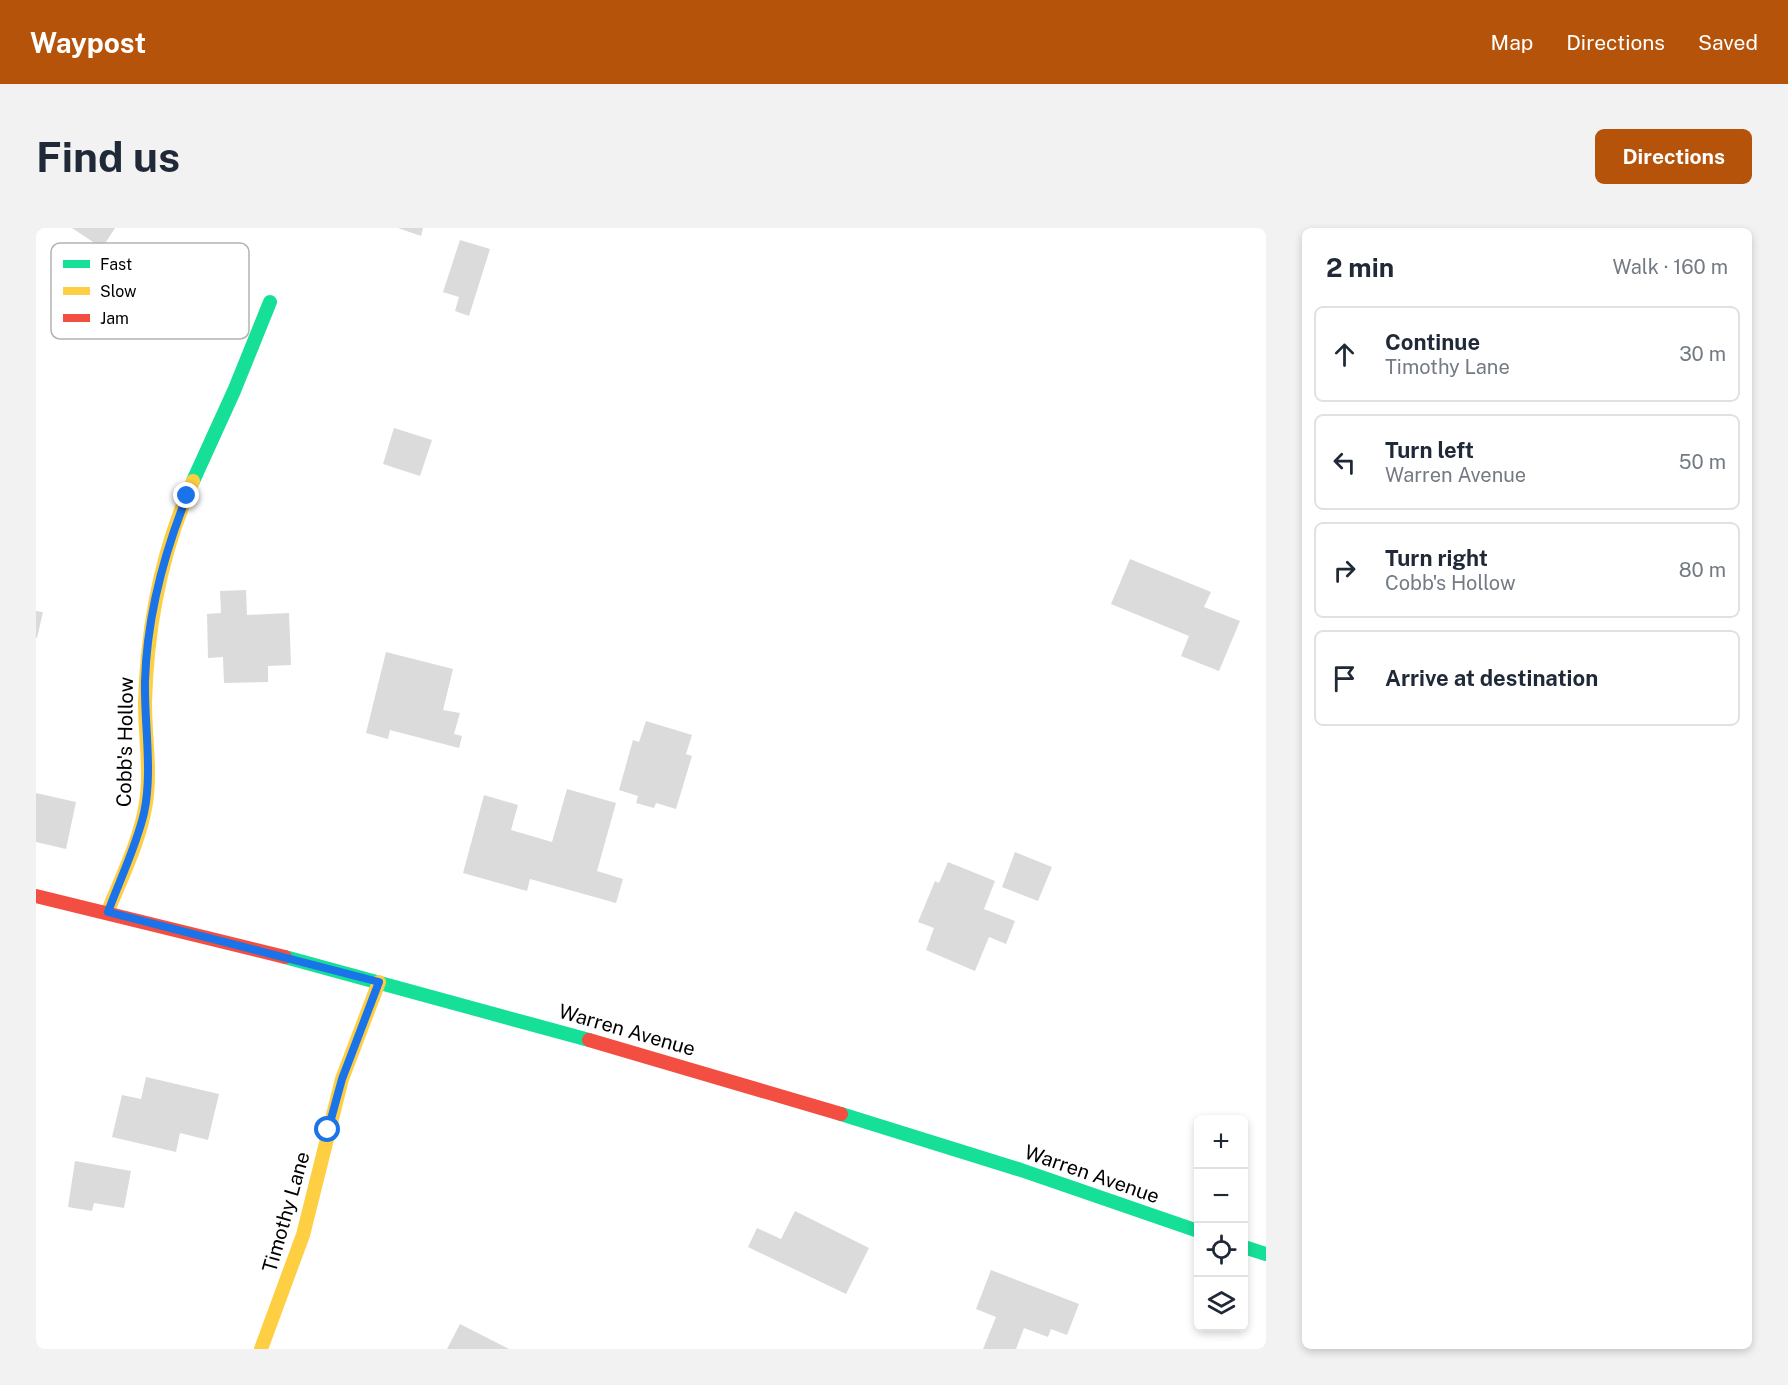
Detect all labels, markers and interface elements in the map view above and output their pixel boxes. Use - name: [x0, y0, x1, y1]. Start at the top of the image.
- text: Waypost: [30, 26, 146, 59]
- text: Map: [1491, 30, 1533, 55]
- text: Directions: [1566, 30, 1665, 55]
- text: Saved: [1698, 30, 1758, 55]
- button: Directions: [1595, 129, 1752, 184]
- text: Find us: [36, 132, 180, 181]
- legend: [51, 243, 249, 339]
- text: 2 min: [1326, 252, 1394, 283]
- text: Fast: [100, 255, 132, 274]
- text: Walk · 160 m: [1613, 255, 1728, 279]
- text: Slow: [100, 282, 137, 301]
- text: Jam: [100, 309, 129, 328]
- text: Continue: [1385, 329, 1480, 355]
- icon: ahead: [1328, 338, 1361, 371]
- text: 30 m: [1679, 342, 1726, 366]
- text: Timothy Lane: [1385, 355, 1510, 379]
- text: Turn left: [1385, 437, 1474, 463]
- icon: left: [1328, 446, 1361, 479]
- text: 50 m: [1679, 450, 1726, 474]
- text: Warren Avenue: [1385, 463, 1526, 487]
- route end: [173, 482, 199, 508]
- text: Turn right: [1385, 545, 1488, 571]
- icon: right: [1328, 554, 1361, 587]
- text: 80 m: [1679, 558, 1726, 582]
- text: Cobb's Hollow: [1385, 571, 1516, 595]
- icon: arrive: [1328, 662, 1361, 695]
- text: Arrive at destination: [1385, 665, 1598, 691]
- street label: Cobb's Hollow: [112, 676, 138, 807]
- street label: Warren Avenue: [556, 999, 698, 1061]
- map controls: [1194, 1115, 1248, 1331]
- button: +: [1194, 1115, 1248, 1169]
- route start: [314, 1116, 340, 1142]
- street label: Warren Avenue: [1021, 1140, 1163, 1208]
- street label: Timothy Lane: [257, 1149, 315, 1275]
- button: −: [1194, 1169, 1248, 1223]
- button: locate: [1194, 1223, 1248, 1277]
- button: layers: [1194, 1277, 1248, 1331]

